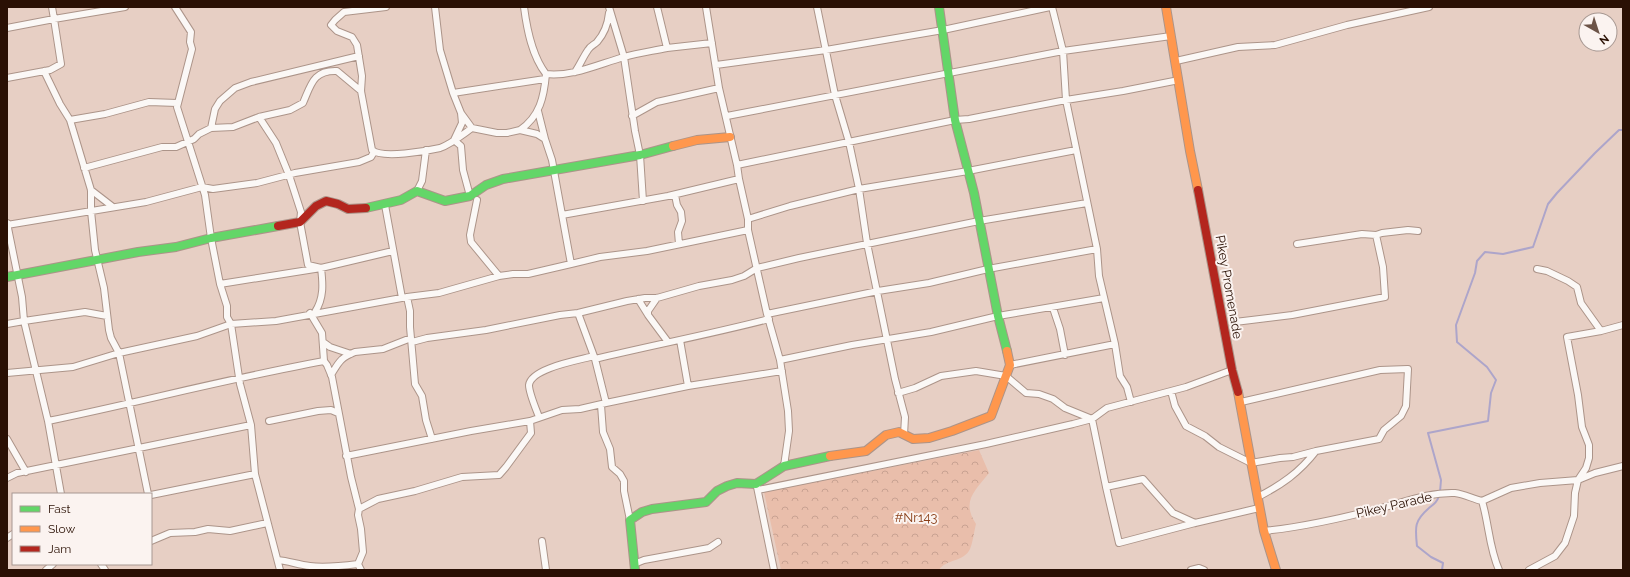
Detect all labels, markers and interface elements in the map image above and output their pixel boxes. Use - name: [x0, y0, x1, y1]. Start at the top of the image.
- north arrow: [1578, 12, 1618, 52]
- text: N: [1597, 32, 1611, 47]
- street label: Pikey Promenade: [1212, 234, 1246, 340]
- street label: Pikey Parade: [1355, 489, 1434, 521]
- legend: [12, 493, 152, 565]
- text: Fast: [48, 502, 71, 516]
- park label: #Nr143: [894, 510, 938, 525]
- text: Slow: [48, 522, 75, 536]
- text: Jam: [48, 542, 71, 556]

